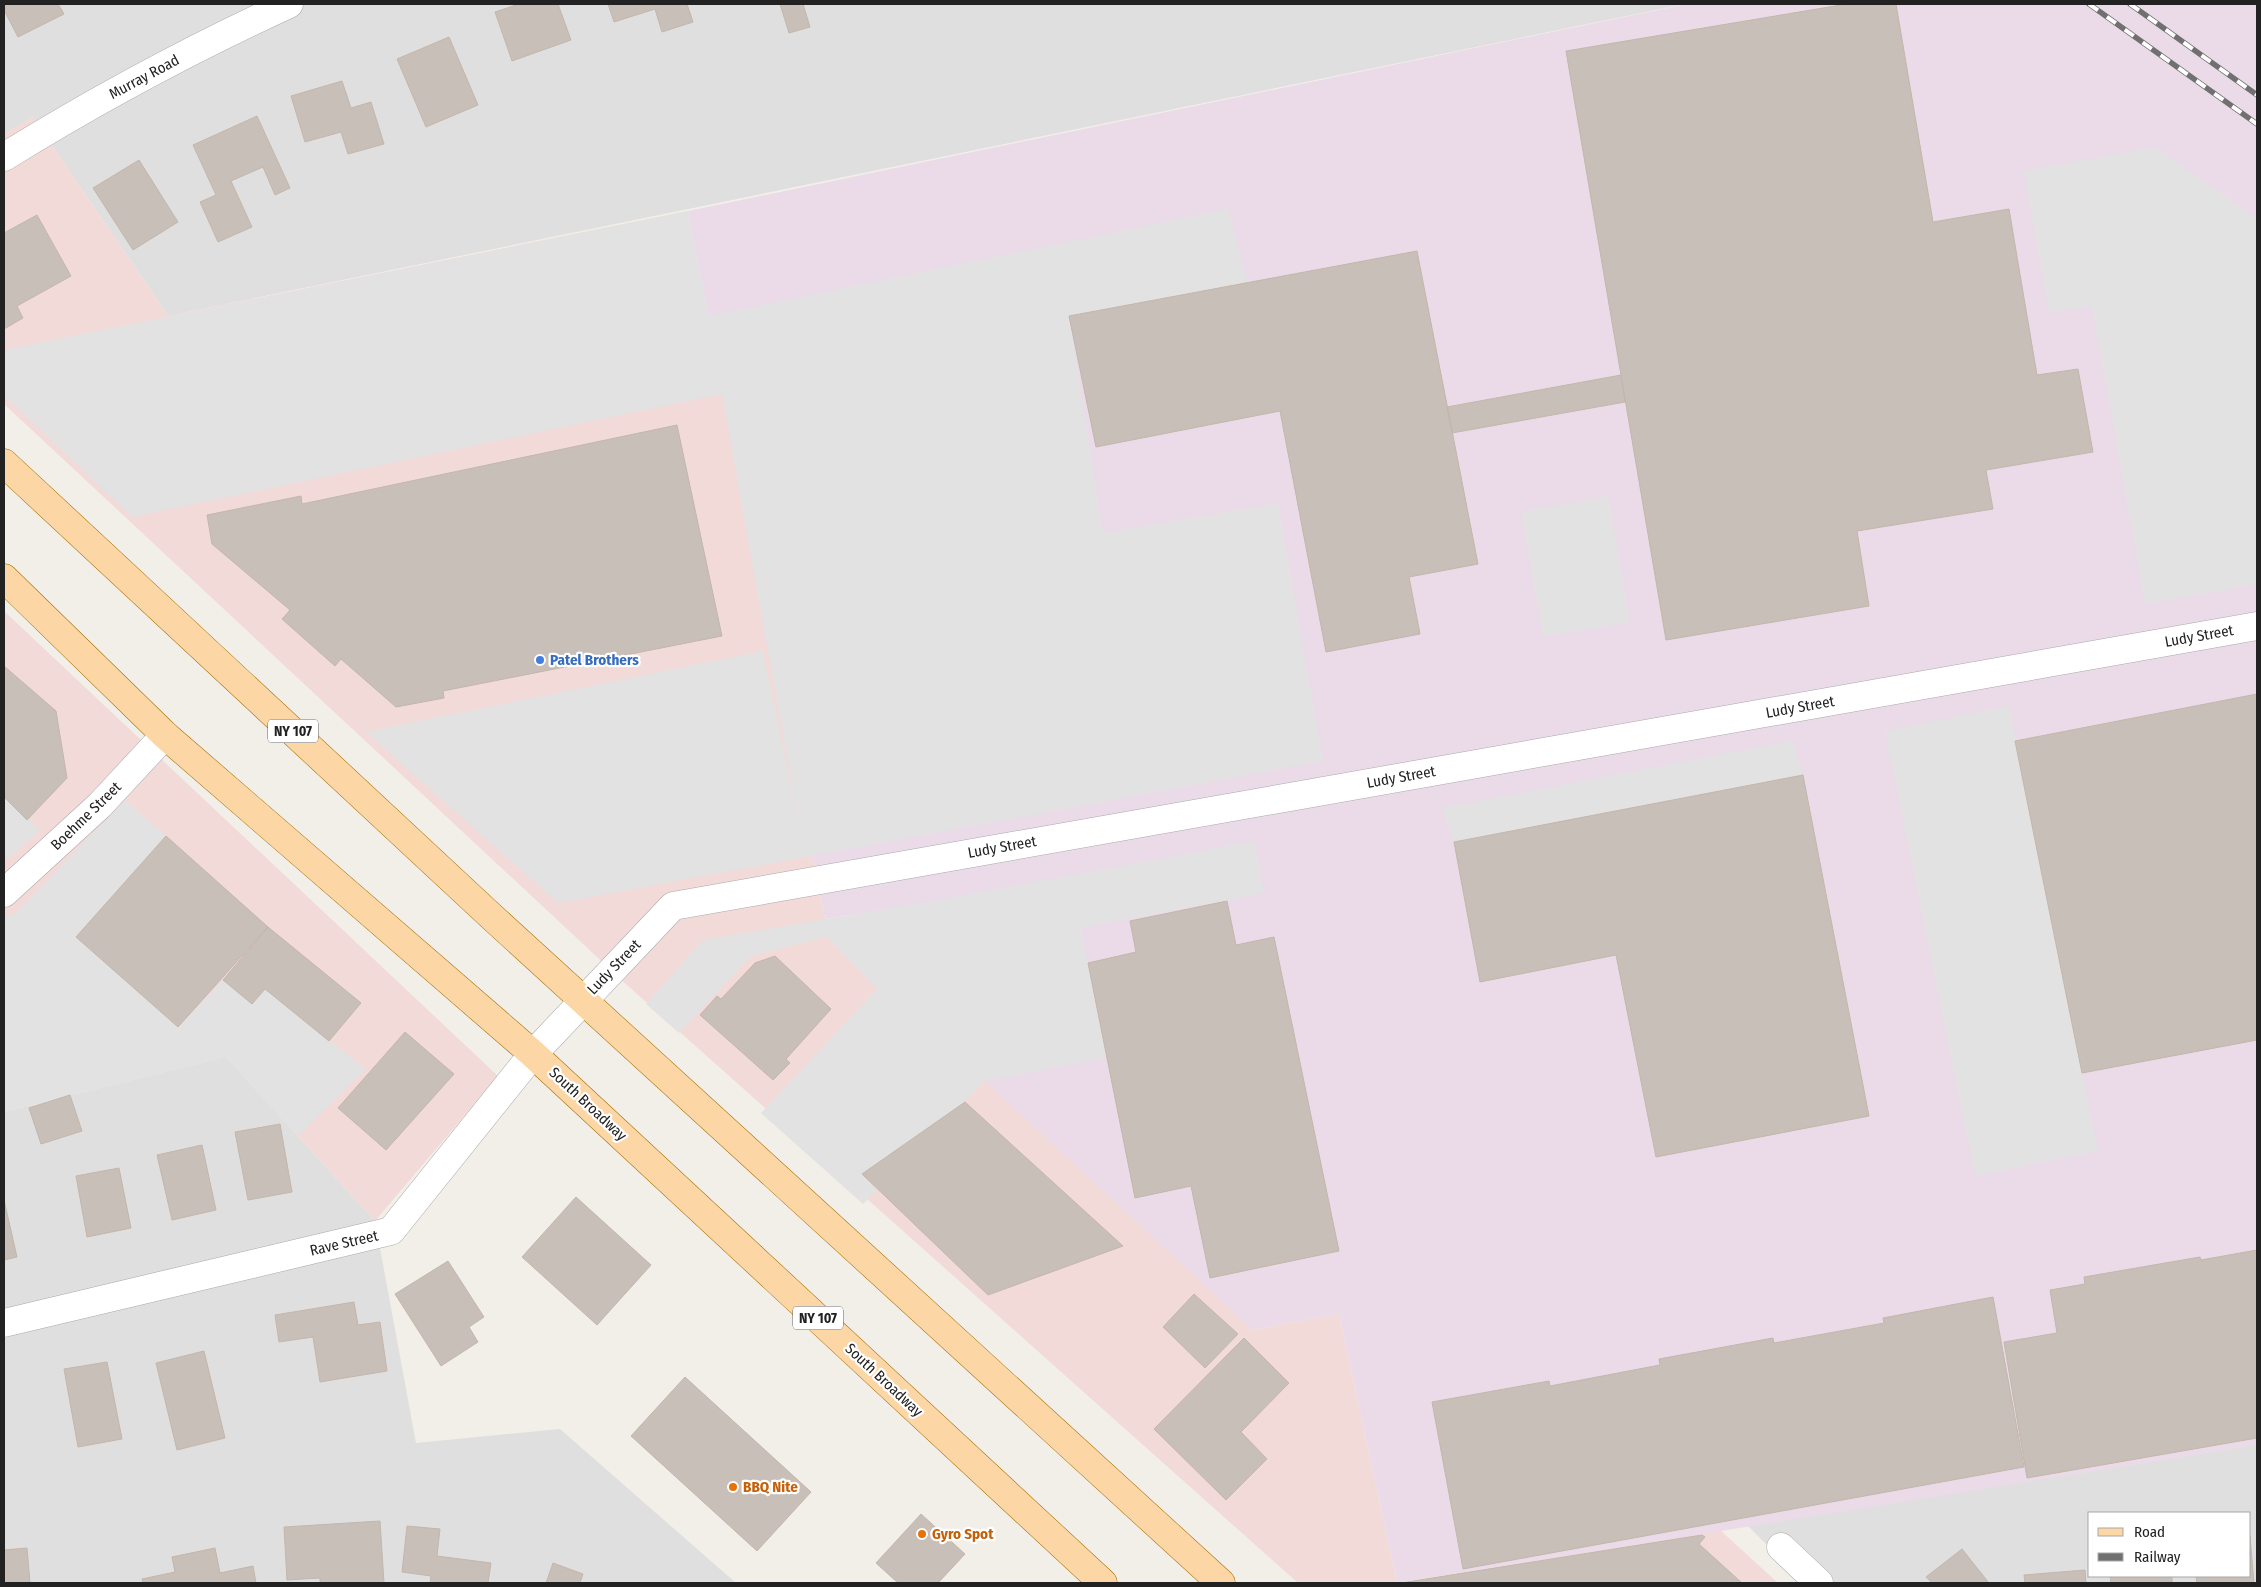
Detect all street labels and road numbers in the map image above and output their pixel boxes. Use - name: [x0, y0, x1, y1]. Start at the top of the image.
- street label: Murray Road: [106, 51, 182, 103]
- street label: Ludy Street: [2163, 621, 2235, 651]
- street label: Ludy Street: [1764, 692, 1836, 722]
- road number: NY 107: [268, 719, 318, 742]
- street label: Ludy Street: [1365, 762, 1437, 792]
- street label: Boehme Street: [47, 778, 125, 854]
- street label: Ludy Street: [966, 832, 1038, 862]
- street label: Ludy Street: [583, 936, 645, 998]
- street label: South Broadway: [546, 1064, 631, 1145]
- street label: Rave Street: [308, 1226, 380, 1260]
- road number: NY 107: [793, 1306, 843, 1330]
- street label: South Broadway: [842, 1340, 927, 1421]

